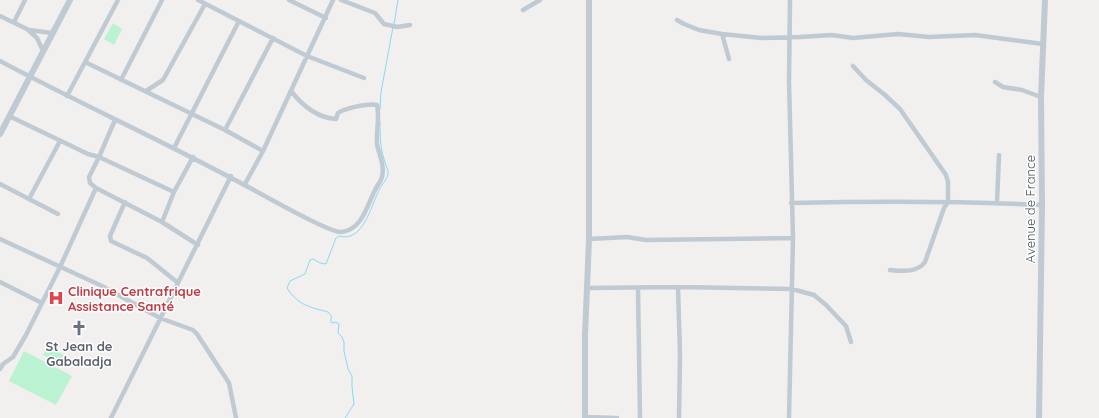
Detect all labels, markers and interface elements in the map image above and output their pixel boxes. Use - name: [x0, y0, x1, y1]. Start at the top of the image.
- street label: Avenue de France: [1022, 155, 1038, 263]
- place label: Clinique Centrafrique Assistance Santé: [68, 283, 201, 314]
- hospital icon: Clinique Centrafrique Assistance Santé: [47, 289, 65, 307]
- church icon: St Jean de Gabaladja: [70, 319, 88, 337]
- place label: St Jean de Gabaladja: [45, 338, 113, 369]

